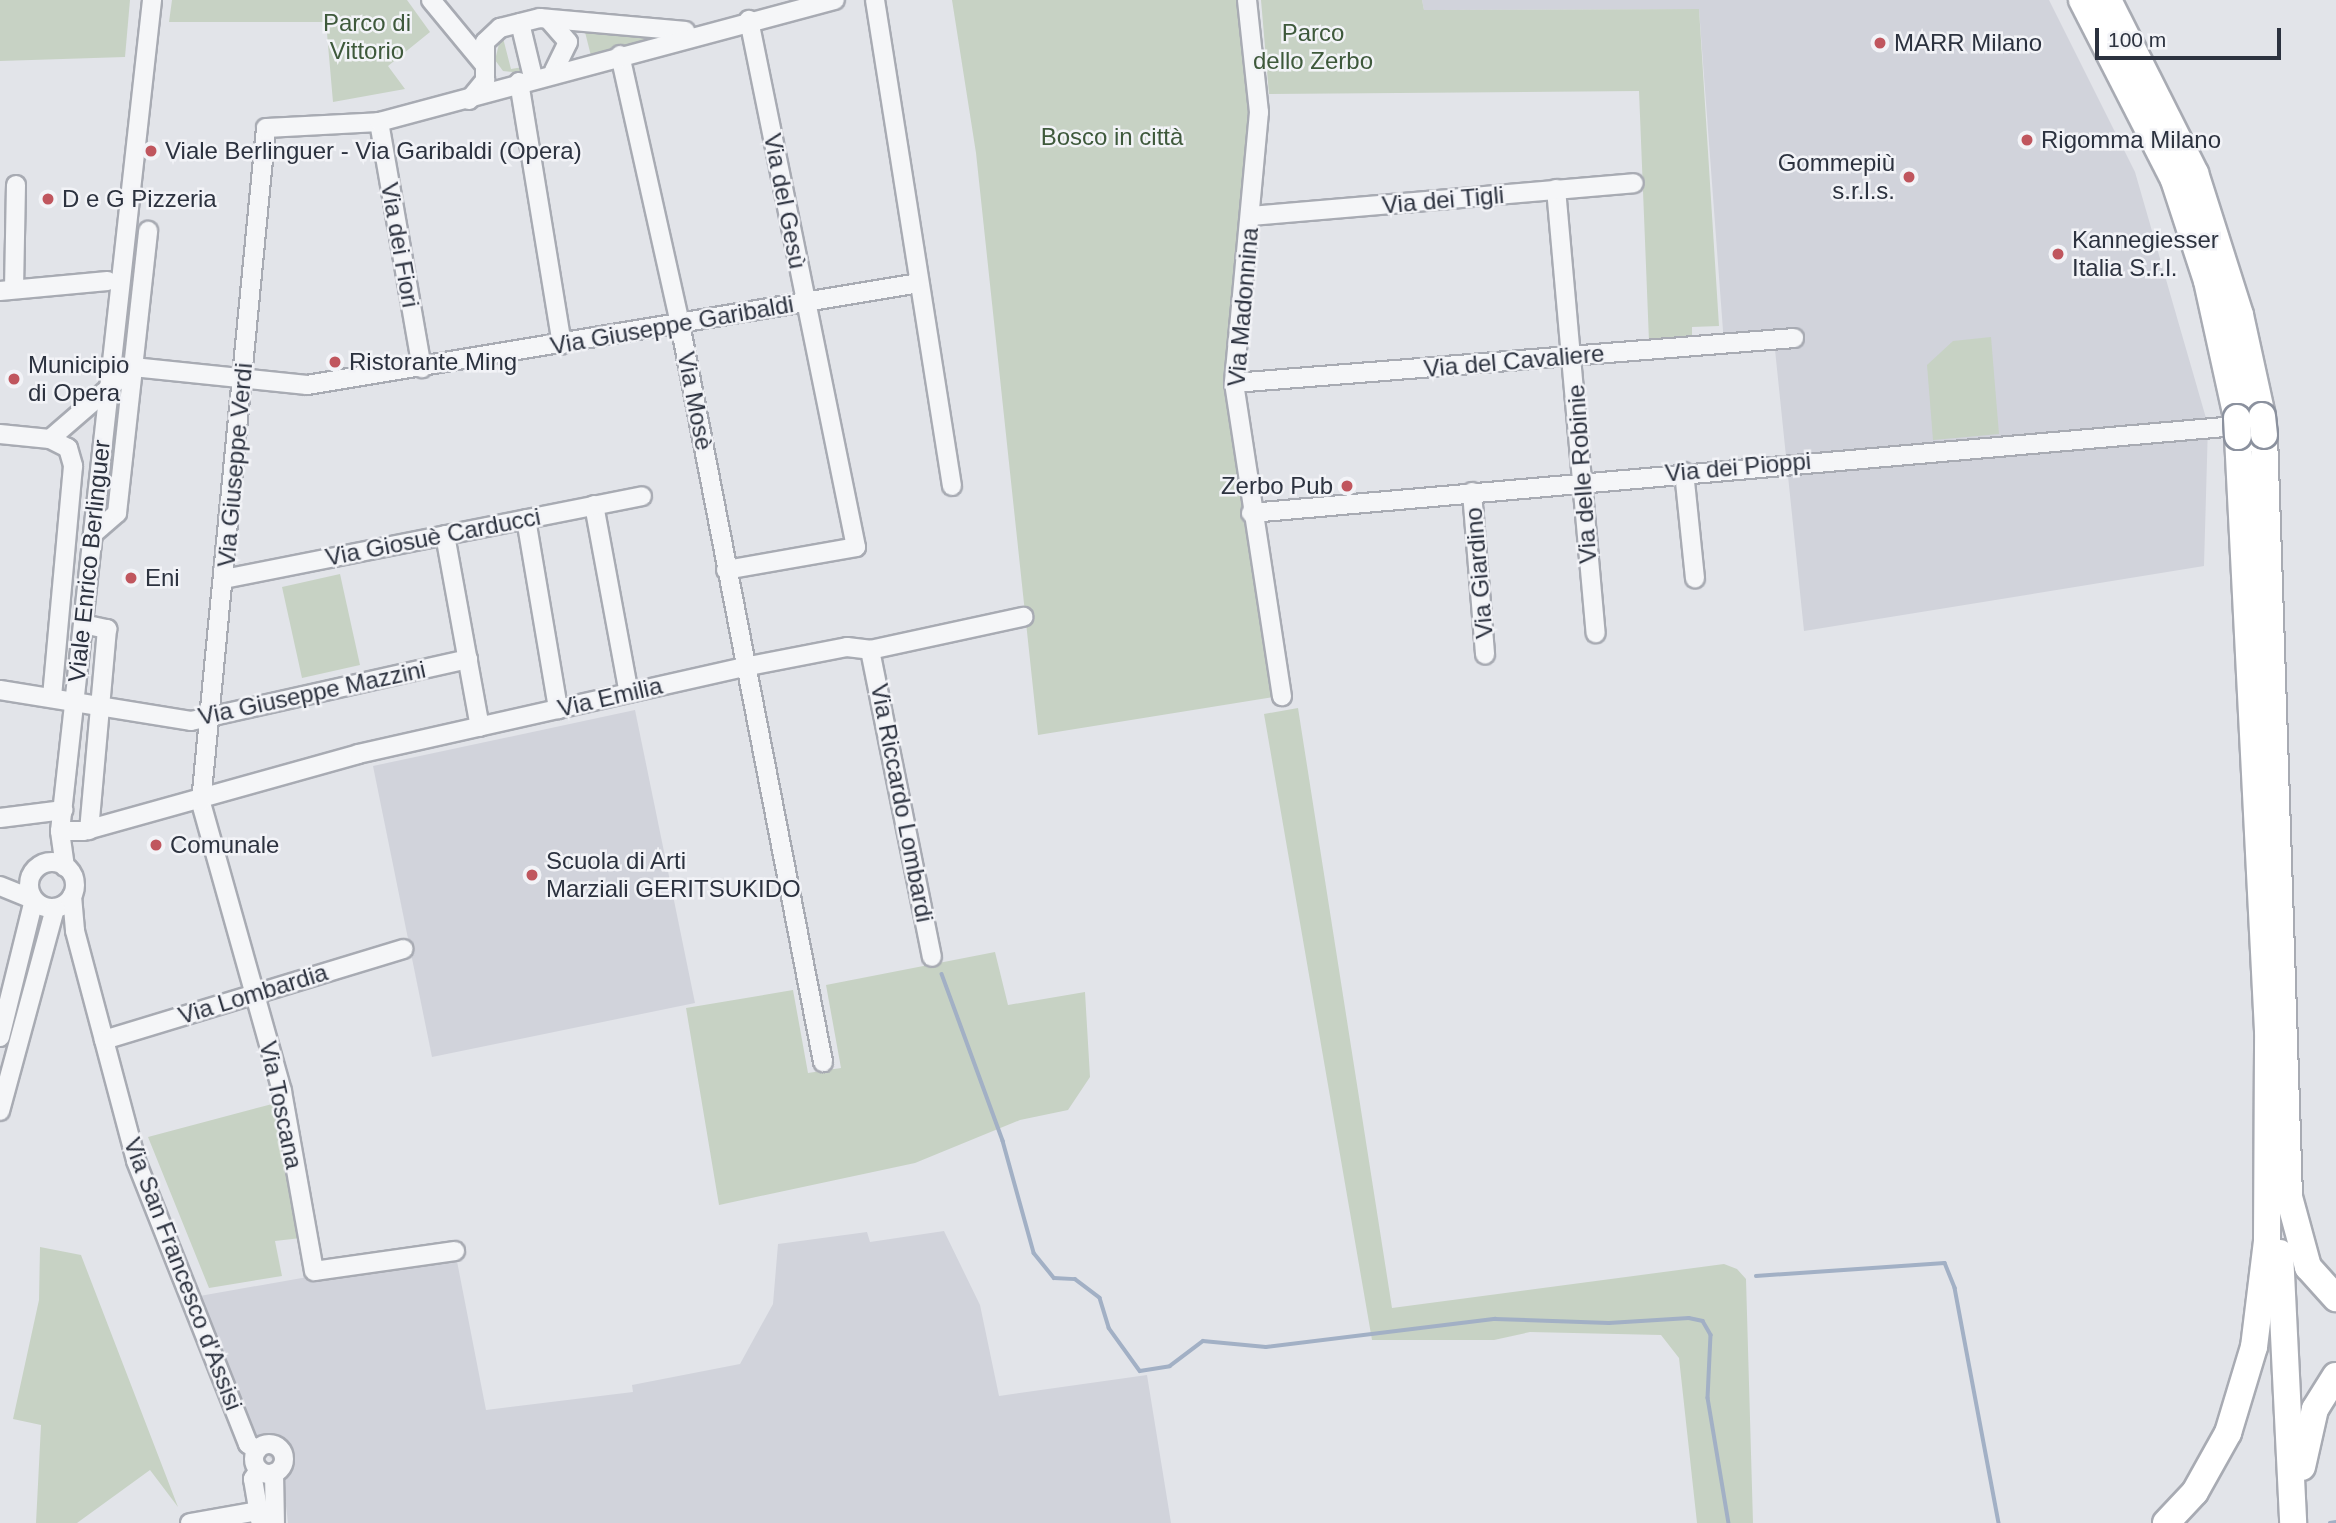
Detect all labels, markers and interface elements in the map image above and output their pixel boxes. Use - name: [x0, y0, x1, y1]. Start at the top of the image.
- park label: Parco di Vittorio: [323, 9, 411, 65]
- scale bar: [2098, 14, 2284, 58]
- park label: Parco dello Zerbo: [1253, 19, 1373, 75]
- text: 100 m: [2108, 28, 2166, 51]
- place label: MARR Milano: [1894, 29, 2042, 57]
- marker: MARR Milano: [1872, 35, 1888, 51]
- park label: Bosco in città: [1041, 123, 1183, 151]
- place label: Rigomma Milano: [2041, 126, 2221, 154]
- street label: Via del Gesù: [758, 131, 812, 271]
- marker: Rigomma Milano: [2019, 132, 2035, 148]
- place label: Viale Berlinguer - Via Garibaldi (Opera): [165, 137, 582, 165]
- marker: Viale Berlinguer - Via Garibaldi (Opera): [143, 143, 159, 159]
- place label: Gommepiù s.r.l.s.: [1778, 149, 1895, 205]
- marker: Gommepiù s.r.l.s.: [1901, 169, 1917, 185]
- street label: Via dei Fiori: [375, 180, 425, 310]
- street label: Via dei Tigli: [1381, 180, 1505, 220]
- place label: D e G Pizzeria: [62, 185, 217, 213]
- marker: D e G Pizzeria: [40, 191, 56, 207]
- street label: Via Madonnina: [1222, 226, 1264, 388]
- place label: Kannegiesser Italia S.r.l.: [2072, 226, 2219, 282]
- marker: Kannegiesser Italia S.r.l.: [2050, 246, 2066, 262]
- street label: Via Giuseppe Garibaldi: [548, 289, 796, 361]
- street label: Via del Cavaliere: [1423, 339, 1605, 383]
- place label: Ristorante Ming: [349, 348, 517, 376]
- street label: Via Mosè: [671, 349, 719, 453]
- place label: Municipio di Opera: [28, 351, 129, 407]
- marker: Ristorante Ming: [327, 354, 343, 370]
- street label: Via Giuseppe Verdi: [212, 362, 258, 568]
- marker: Municipio di Opera: [6, 371, 22, 387]
- street label: Via delle Robinie: [1561, 383, 1603, 565]
- street label: Viale Enrico Berlinguer: [62, 438, 116, 684]
- street label: Via dei Pioppi: [1664, 446, 1812, 488]
- place label: Zerbo Pub: [1221, 472, 1333, 500]
- marker: Zerbo Pub: [1339, 478, 1355, 494]
- street label: Via Giosuè Carducci: [323, 502, 543, 572]
- street label: Via Giardino: [1459, 506, 1499, 640]
- place label: Eni: [145, 564, 180, 592]
- marker: Eni: [123, 570, 139, 586]
- street label: Via Giuseppe Mazzini: [196, 655, 428, 731]
- street label: Via Emilia: [555, 671, 665, 723]
- street label: Via Riccardo Lombardi: [865, 681, 939, 925]
- place label: Comunale: [170, 831, 279, 859]
- marker: Comunale: [148, 837, 164, 853]
- place label: Scuola di Arti Marziali GERITSUKIDO: [546, 847, 801, 903]
- marker: Scuola di Arti Marziali GERITSUKIDO: [524, 867, 540, 883]
- street label: Via Lombardia: [175, 958, 331, 1030]
- street label: Via Toscana: [253, 1038, 309, 1172]
- street label: Via San Francesco d'Assisi: [118, 1134, 248, 1414]

